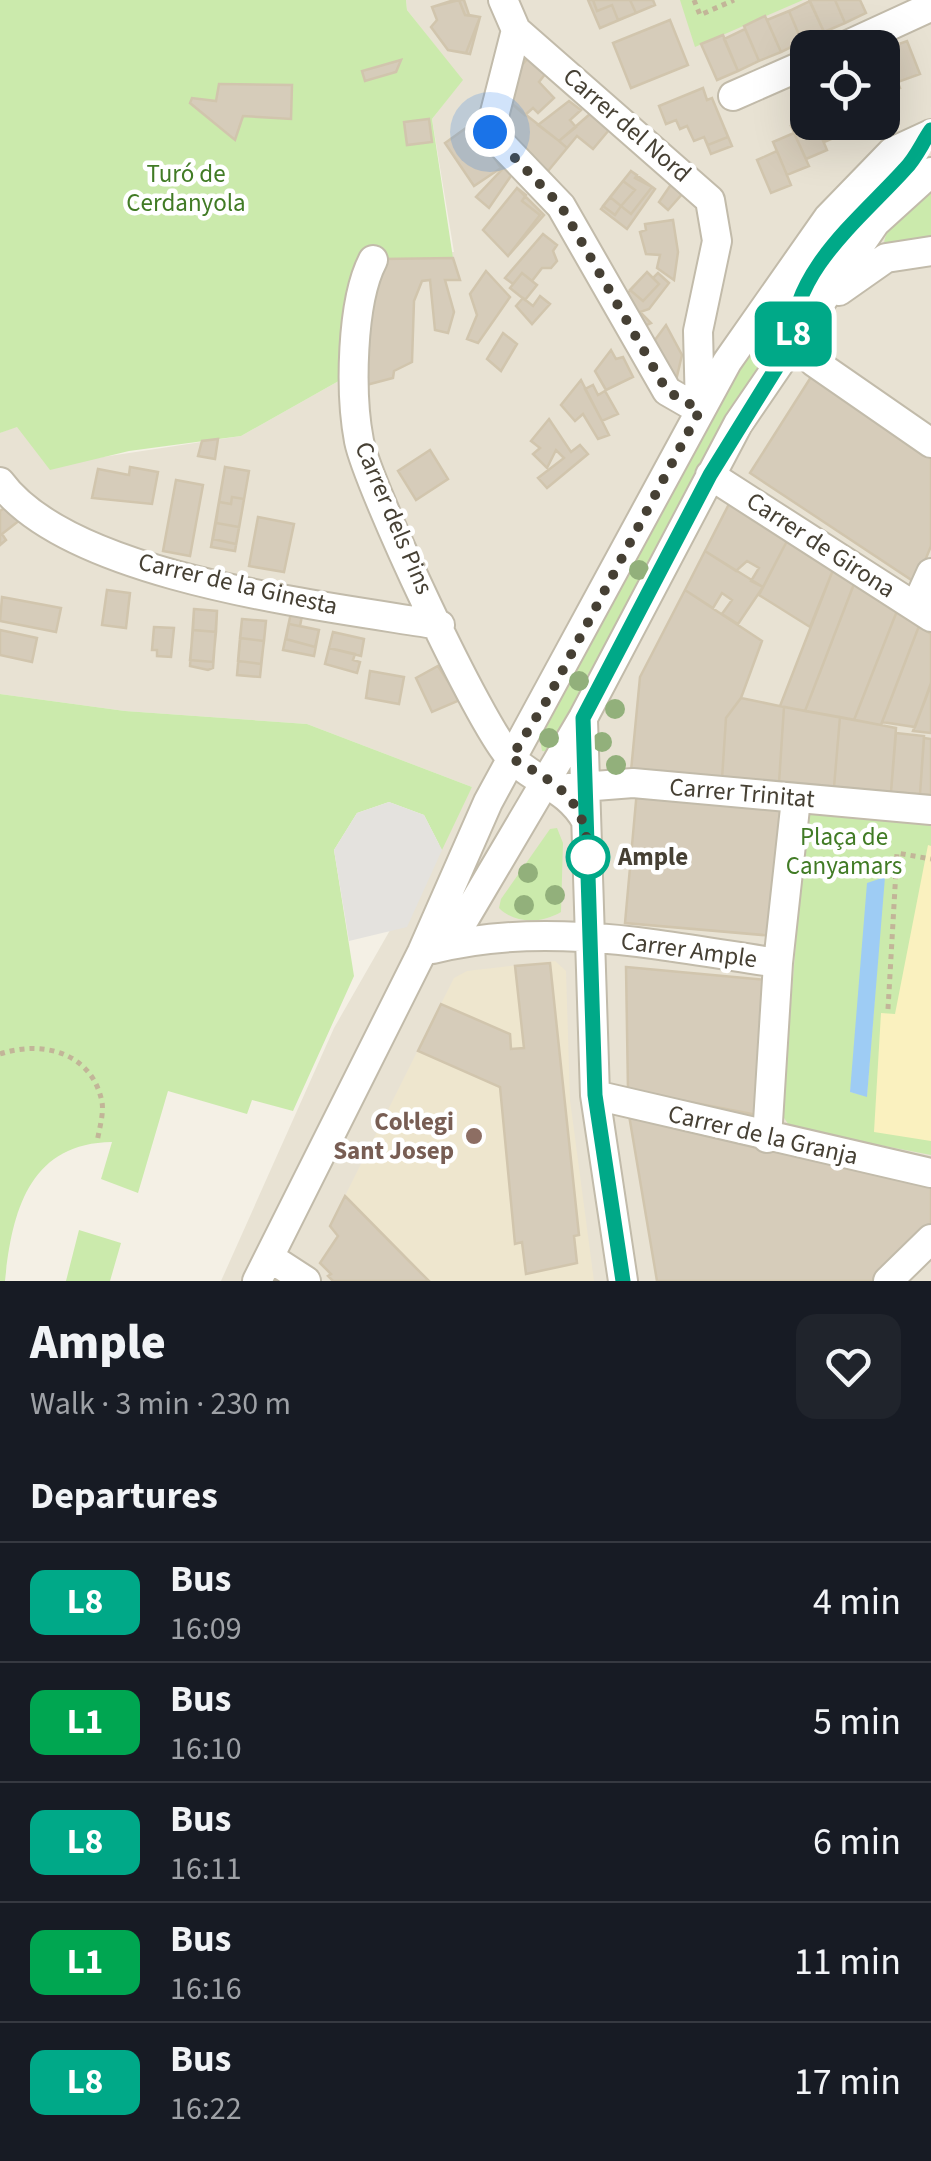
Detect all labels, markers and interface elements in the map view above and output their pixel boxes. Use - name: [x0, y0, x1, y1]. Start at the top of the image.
- map controls: [790, 30, 900, 140]
- button: locate: [790, 30, 900, 140]
- street label: Carrer del Nord: [555, 59, 699, 191]
- your location: [465, 107, 515, 157]
- park label: Turó de Cerdanyola: [126, 156, 246, 221]
- line badge: L8: [748, 302, 838, 366]
- text: L8: [775, 309, 811, 359]
- street label: Carrer dels Pins: [346, 436, 442, 600]
- street label: Carrer de Girona: [739, 483, 903, 607]
- street label: Carrer de la Ginesta: [135, 544, 341, 624]
- street label: Carrer Trinitat: [668, 769, 817, 817]
- park label: Plaça de Canyamars: [786, 819, 902, 884]
- marker: Ample: [567, 836, 609, 878]
- place label: Ample: [617, 839, 688, 875]
- street label: Carrer Ample: [619, 923, 759, 977]
- street label: Carrer de la Granja: [665, 1096, 861, 1174]
- place label: Col·legi Sant Josep: [333, 1104, 454, 1169]
- marker: Col·legi Sant Josep: [463, 1125, 485, 1147]
- text: Ample: [30, 1309, 166, 1377]
- button: heart: [796, 1314, 901, 1419]
- text: Walk · 3 min · 230 m: [30, 1381, 291, 1427]
- text: Departures: [30, 1469, 218, 1523]
- text: Bus: [170, 1552, 231, 1606]
- text: 4 min: [813, 1575, 901, 1629]
- text: L8: [67, 1577, 103, 1627]
- text: 16:09: [170, 1606, 242, 1652]
- text: Bus: [170, 1672, 231, 1726]
- text: 5 min: [813, 1695, 901, 1749]
- text: L1: [67, 1697, 103, 1747]
- text: 16:10: [170, 1726, 242, 1772]
- text: Bus: [170, 1792, 231, 1846]
- text: 6 min: [813, 1815, 901, 1869]
- text: L8: [67, 1817, 103, 1867]
- text: 16:11: [170, 1846, 242, 1892]
- text: Bus: [170, 1912, 231, 1966]
- text: 11 min: [794, 1935, 901, 1989]
- text: L1: [67, 1937, 103, 1987]
- text: 16:16: [170, 1966, 242, 2012]
- text: Bus: [170, 2032, 231, 2086]
- text: 17 min: [794, 2055, 901, 2109]
- text: L8: [67, 2057, 103, 2107]
- text: 16:22: [170, 2086, 242, 2132]

